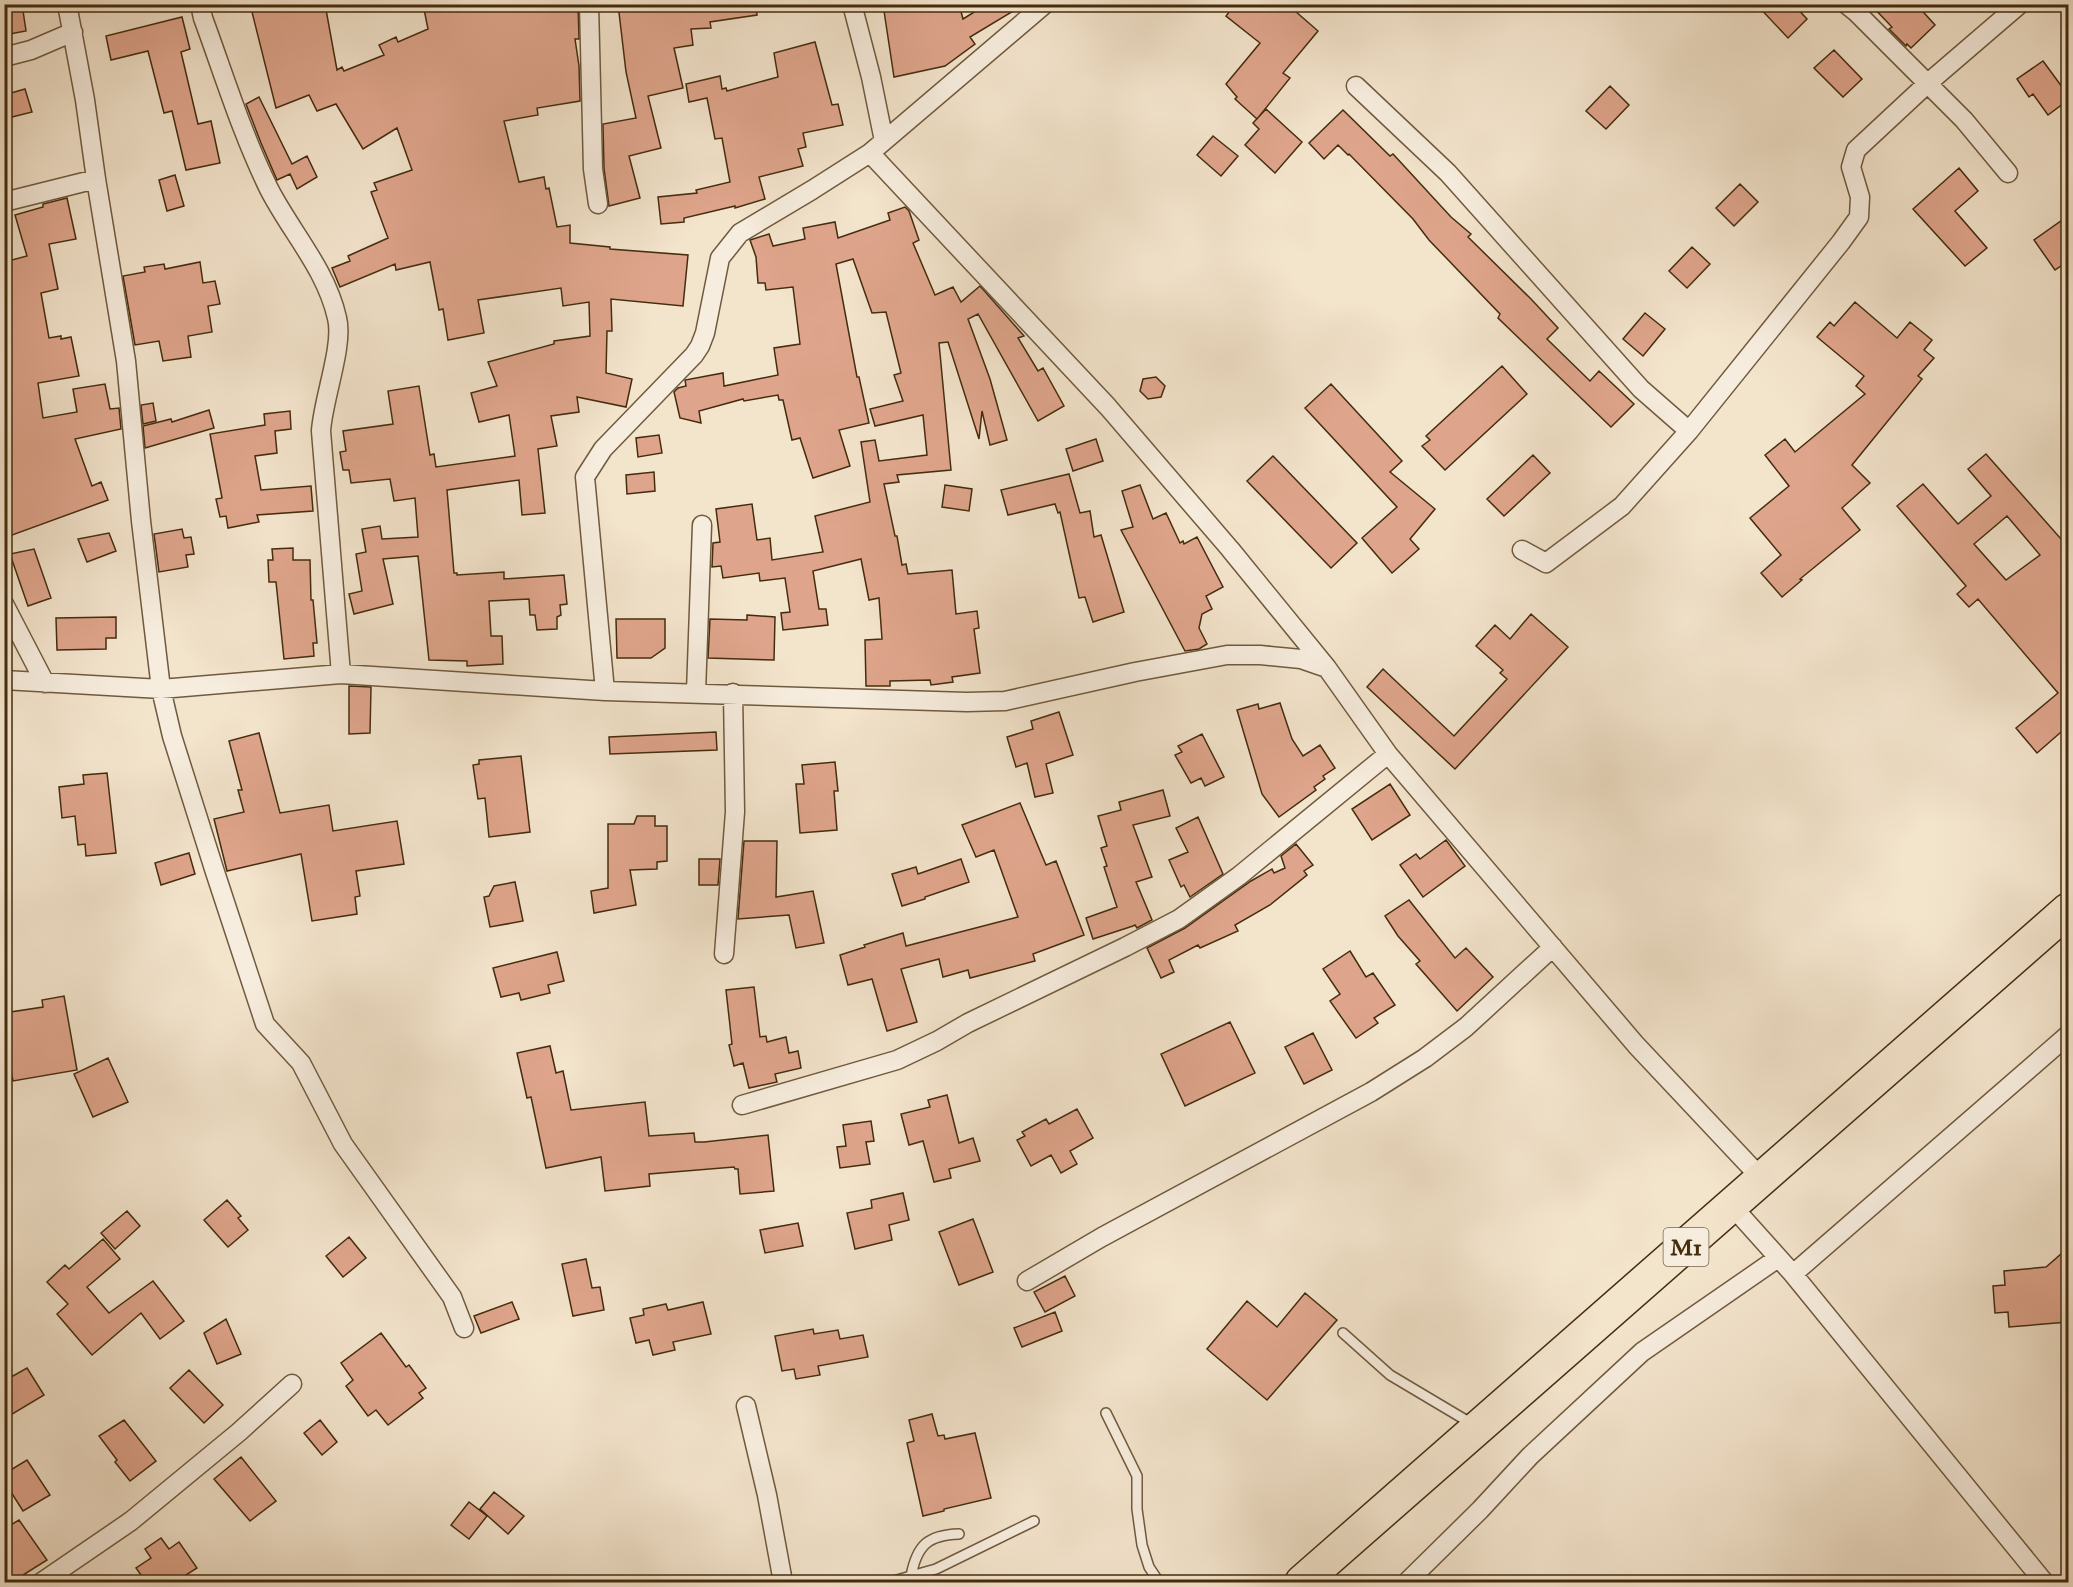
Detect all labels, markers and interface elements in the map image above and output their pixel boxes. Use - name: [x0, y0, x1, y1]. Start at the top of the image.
- road number: M1: [1664, 1228, 1708, 1266]

